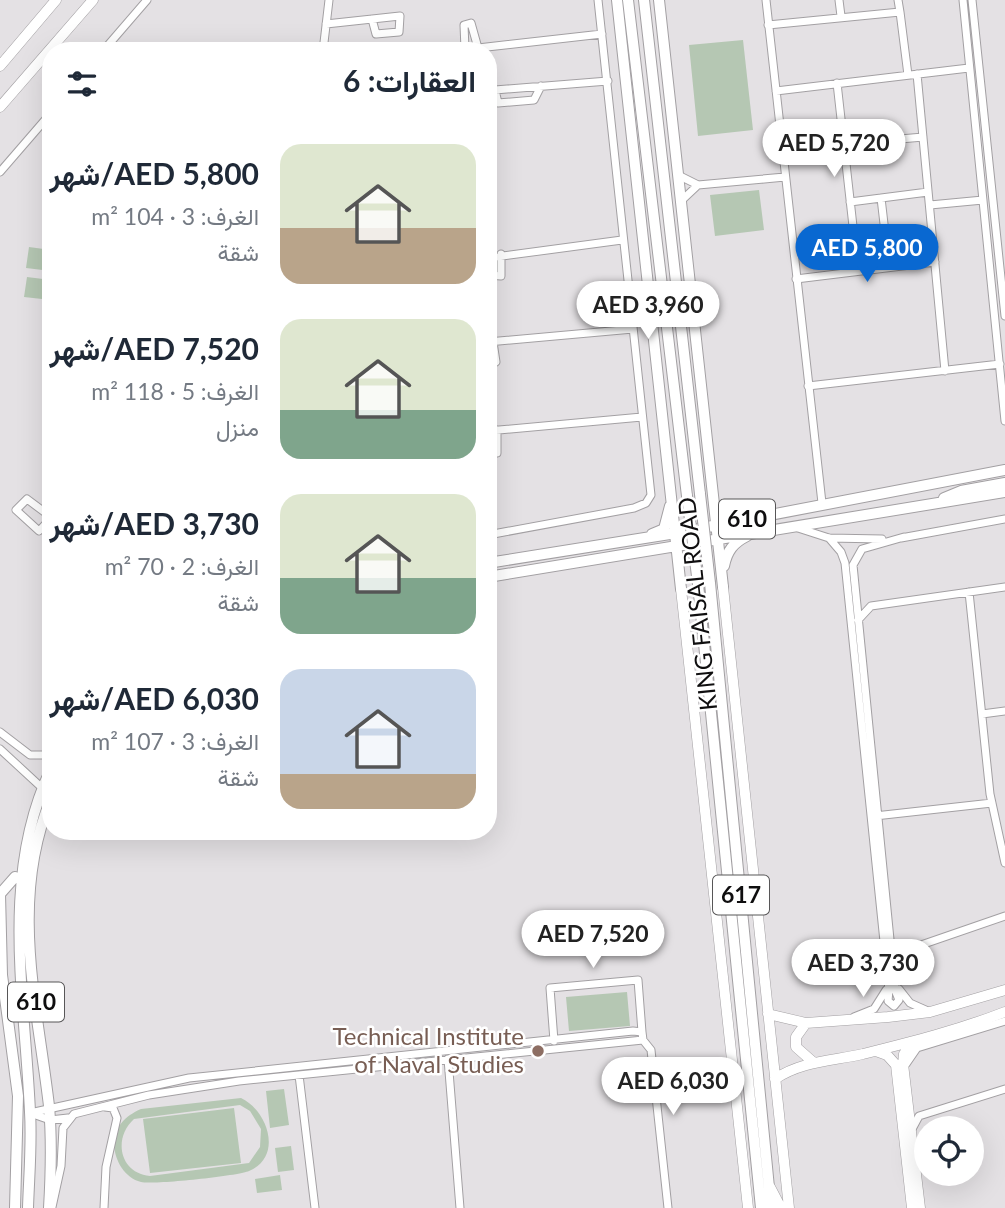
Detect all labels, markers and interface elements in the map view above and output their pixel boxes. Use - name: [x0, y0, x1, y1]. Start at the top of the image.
- text: العقارات: 6: [343, 62, 476, 98]
- icon: filters: [63, 65, 101, 103]
- pin: AED 5,720: [754, 120, 914, 179]
- text: AED 5,720: [778, 128, 890, 156]
- text: AED 5,800/شهر: [49, 155, 259, 191]
- icon: home: [336, 172, 420, 256]
- text: الغرف: 3 · 104 m²: [91, 202, 259, 230]
- pin: AED 5,800: [787, 224, 947, 284]
- text: AED 5,800: [811, 233, 923, 261]
- text: شقة: [217, 238, 259, 266]
- pin: AED 3,960: [568, 282, 728, 341]
- text: AED 3,960: [592, 290, 704, 318]
- text: AED 7,520/شهر: [49, 330, 259, 366]
- icon: home: [336, 347, 420, 431]
- text: الغرف: 5 · 118 m²: [91, 377, 259, 405]
- text: منزل: [216, 413, 259, 441]
- street label: KING FAISAL ROAD: [671, 496, 722, 712]
- road number: 610: [719, 499, 775, 538]
- text: AED 3,730/شهر: [49, 505, 259, 541]
- icon: home: [336, 522, 420, 606]
- text: الغرف: 2 · 70 m²: [105, 552, 259, 580]
- text: شقة: [217, 588, 259, 616]
- text: AED 6,030/شهر: [49, 680, 259, 716]
- icon: home: [336, 697, 420, 781]
- text: الغرف: 3 · 107 m²: [91, 727, 259, 755]
- text: شقة: [217, 763, 259, 791]
- road number: 617: [713, 876, 769, 914]
- pin: AED 7,520: [513, 911, 673, 970]
- text: AED 7,520: [537, 919, 649, 947]
- pin: AED 3,730: [783, 940, 943, 999]
- text: AED 3,730: [807, 948, 919, 976]
- road number: 610: [8, 982, 64, 1021]
- place label: Technical Institute of Naval Studies: [333, 1021, 524, 1078]
- marker: Technical Institute of Naval Studies: [530, 1043, 546, 1059]
- pin: AED 6,030: [593, 1058, 753, 1117]
- text: AED 6,030: [617, 1066, 729, 1094]
- map controls: [914, 1116, 984, 1186]
- button: locate: [914, 1116, 984, 1186]

